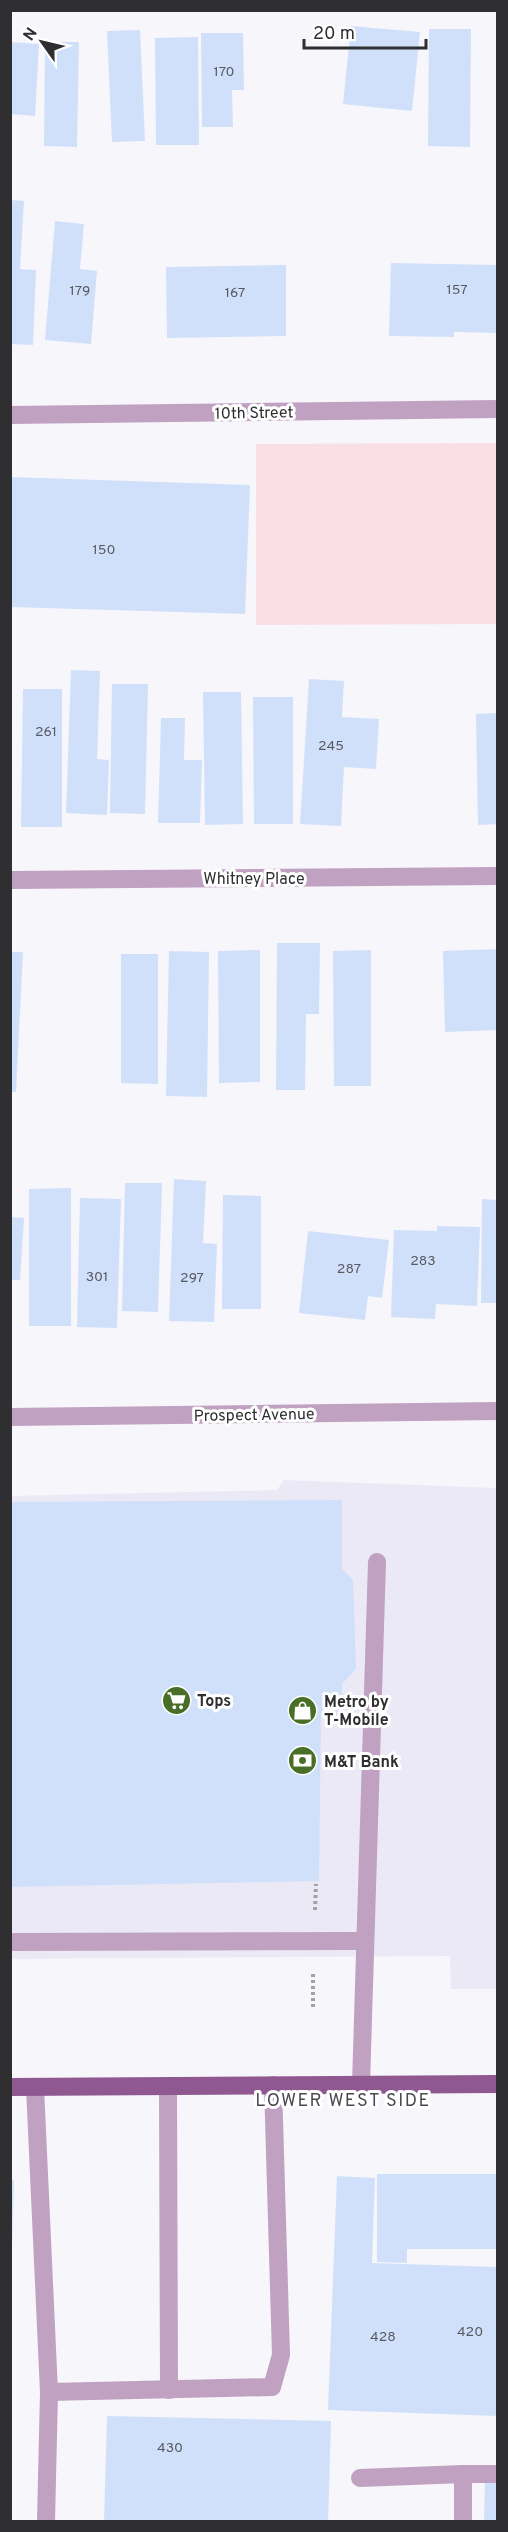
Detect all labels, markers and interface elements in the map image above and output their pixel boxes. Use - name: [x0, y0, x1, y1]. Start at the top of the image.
- north arrow: [12, 12, 72, 72]
- scale bar: [304, 12, 426, 50]
- text: 20 m: [313, 23, 355, 46]
- text: N: [20, 24, 43, 45]
- house number: 170: [213, 64, 235, 81]
- house number: 157: [446, 282, 468, 299]
- house number: 179: [70, 283, 90, 300]
- house number: 167: [225, 285, 245, 302]
- street label: 10th Street: [214, 403, 294, 425]
- house number: 150: [93, 542, 115, 559]
- house number: 261: [35, 724, 57, 741]
- house number: 245: [318, 738, 344, 755]
- street label: Whitney Place: [203, 870, 305, 890]
- house number: 283: [410, 1253, 436, 1270]
- house number: 287: [337, 1261, 361, 1278]
- house number: 301: [86, 1269, 108, 1286]
- house number: 297: [180, 1270, 204, 1287]
- street label: Prospect Avenue: [193, 1405, 315, 1427]
- supermarket icon: Tops: [160, 1684, 192, 1716]
- place label: Tops: [197, 1692, 231, 1712]
- place label: Metro by T-Mobile: [324, 1693, 389, 1731]
- shop icon: Metro by T-Mobile: [287, 1694, 319, 1726]
- bank icon: M&T Bank: [287, 1745, 319, 1777]
- place label: M&T Bank: [324, 1753, 399, 1773]
- district label: LOWER WEST SIDE: [255, 2090, 431, 2113]
- house number: 420: [457, 2324, 483, 2341]
- house number: 428: [370, 2329, 396, 2346]
- house number: 430: [157, 2440, 183, 2457]

